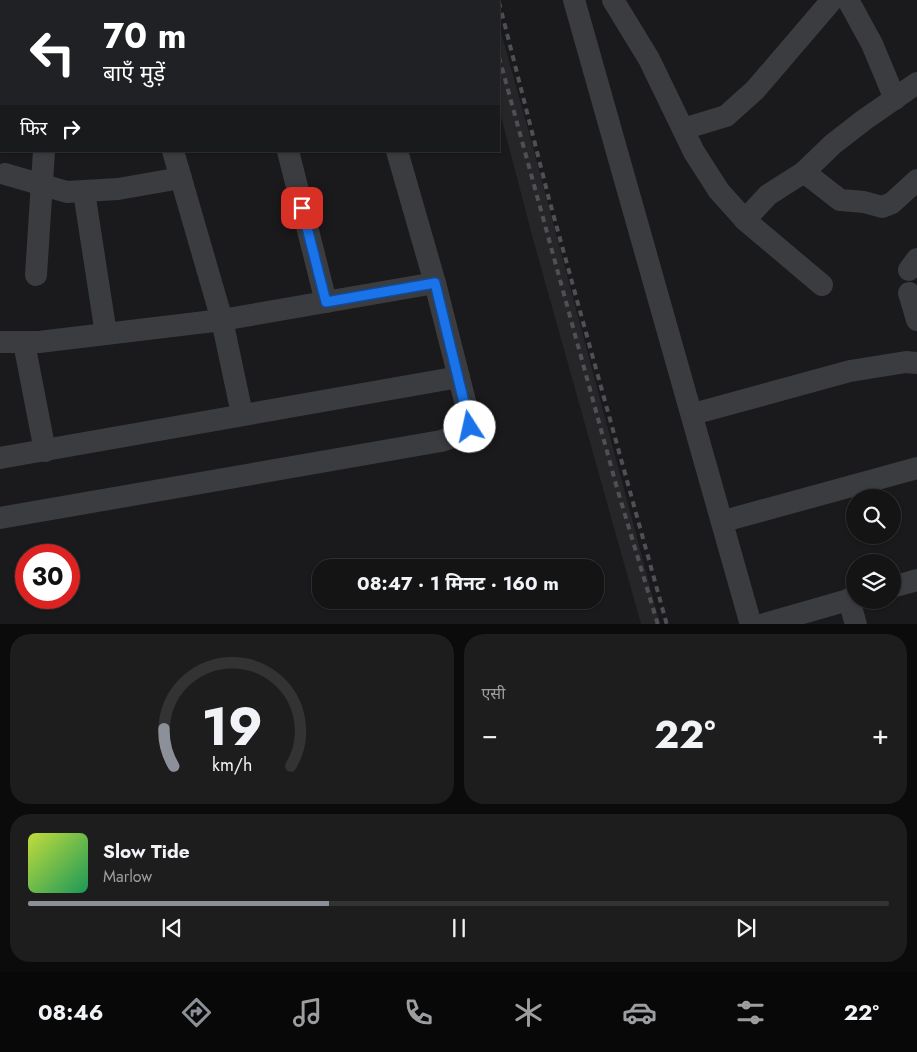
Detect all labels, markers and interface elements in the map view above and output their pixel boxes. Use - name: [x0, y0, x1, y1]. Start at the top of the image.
- text: 70 m: [103, 11, 186, 61]
- icon: left: [20, 20, 85, 85]
- text: बाएँ मुड़ें: [103, 57, 165, 89]
- text: फिर: [20, 115, 47, 142]
- icon: right: [57, 115, 85, 143]
- pin: [281, 187, 323, 229]
- icon: arrive: [288, 194, 316, 222]
- position arrow: [443, 400, 495, 452]
- map controls: [846, 489, 901, 609]
- button: search: [846, 489, 901, 544]
- speed limit sign: 30: [15, 544, 80, 609]
- button: layers: [846, 554, 901, 609]
- text: 08:47 · 1 मिनट · 160 m: [357, 570, 559, 597]
- text: एसी: [482, 682, 505, 705]
- text: 19: [201, 689, 262, 765]
- text: 22°: [654, 707, 715, 762]
- text: −: [482, 714, 498, 755]
- text: +: [872, 714, 889, 755]
- text: km/h: [212, 752, 252, 778]
- text: Slow Tide: [103, 838, 190, 865]
- text: Marlow: [103, 865, 152, 888]
- icon: previous: [158, 914, 186, 942]
- icon: pause: [445, 914, 473, 942]
- icon: next: [732, 914, 760, 942]
- icon: directions: [179, 995, 214, 1030]
- icon: music: [290, 995, 325, 1030]
- icon: phone: [401, 995, 436, 1030]
- icon: climate: [511, 995, 546, 1030]
- icon: car: [622, 995, 657, 1030]
- icon: filters: [733, 995, 768, 1030]
- text: 08:46: [38, 996, 103, 1028]
- text: 22°: [844, 996, 879, 1028]

